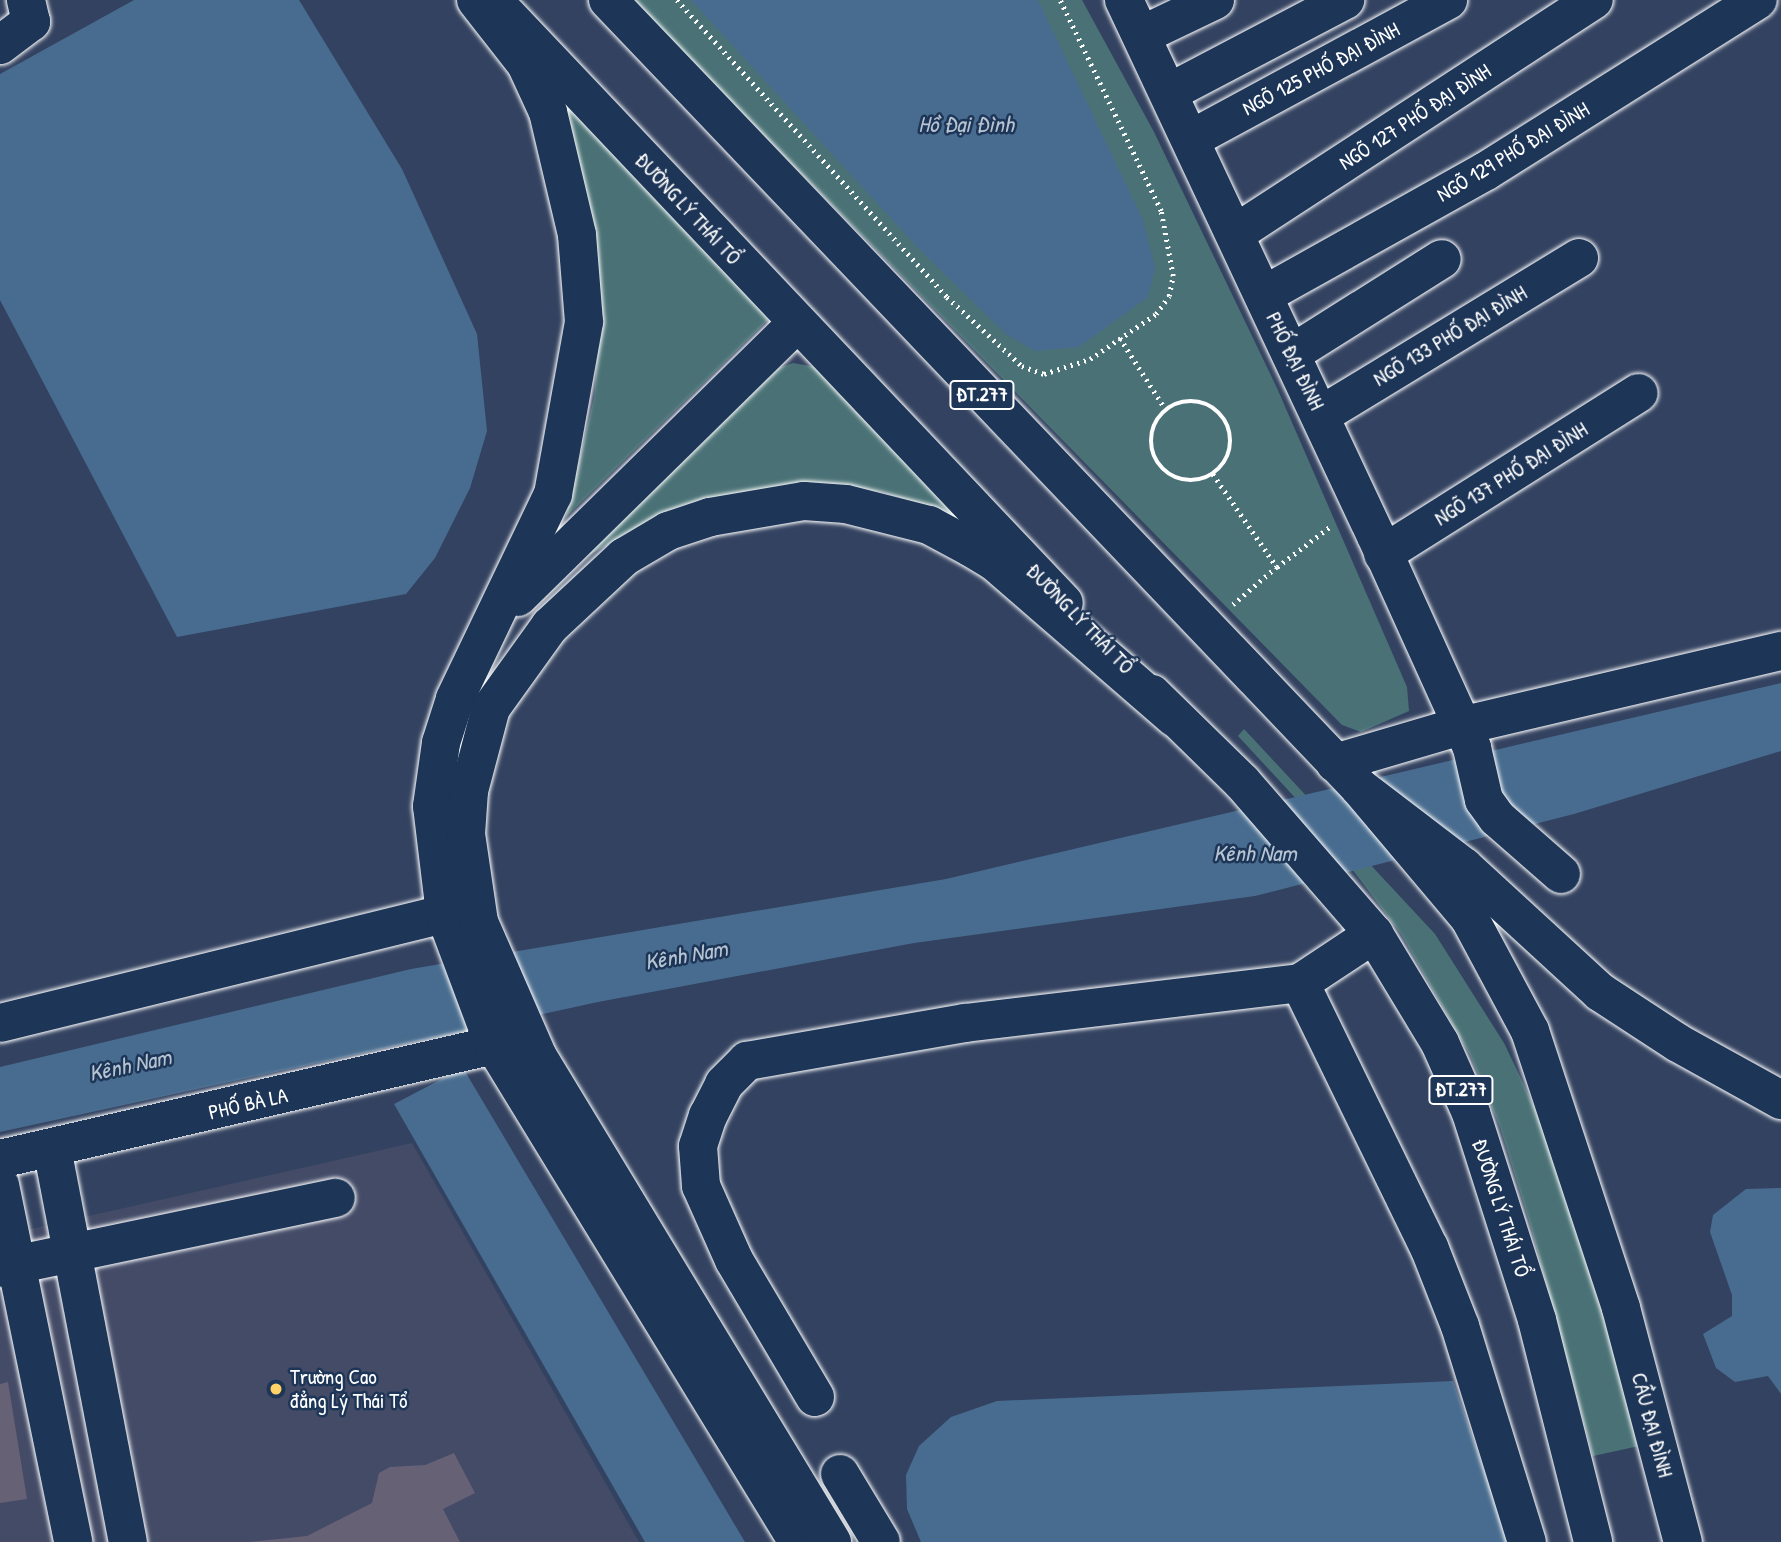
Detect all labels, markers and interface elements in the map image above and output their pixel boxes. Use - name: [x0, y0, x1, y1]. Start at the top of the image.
- street label: NGÕ 125 PHỐ ĐẠI ĐÌNH: [1238, 17, 1404, 121]
- street label: NGÕ 127 PHỐ ĐẠI ĐÌNH: [1334, 59, 1496, 175]
- street label: NGÕ 129 PHỐ ĐẠI ĐÌNH: [1432, 97, 1594, 207]
- water label: Hồ Đại Đình: [918, 110, 1014, 138]
- street label: ĐƯỜNG LÝ THÁI TỔ: [630, 148, 746, 270]
- street label: NGÕ 133 PHỐ ĐẠI ĐÌNH: [1369, 280, 1531, 392]
- street label: PHỐ ĐẠI ĐÌNH: [1261, 308, 1329, 414]
- road number: ĐT.277: [949, 380, 1015, 410]
- street label: NGÕ 137 PHỐ ĐẠI ĐÌNH: [1430, 417, 1592, 531]
- street label: ĐƯỜNG LÝ THÁI TỔ: [1021, 558, 1139, 680]
- water label: Kênh Nam: [1213, 839, 1297, 867]
- water label: Kênh Nam: [643, 934, 729, 976]
- water label: Kênh Nam: [86, 1043, 174, 1087]
- road number: ĐT.277: [1428, 1074, 1494, 1106]
- street label: PHỐ BÀ LA: [206, 1083, 290, 1125]
- street label: ĐƯỜNG LÝ THÁI TỔ: [1467, 1136, 1535, 1280]
- place label: Trường Cao đẳng Lý Thái Tổ: [290, 1364, 408, 1414]
- street label: CẦU ĐẠI ĐÌNH: [1626, 1370, 1678, 1480]
- marker: Trường Cao đẳng Lý Thái Tổ: [268, 1381, 284, 1397]

